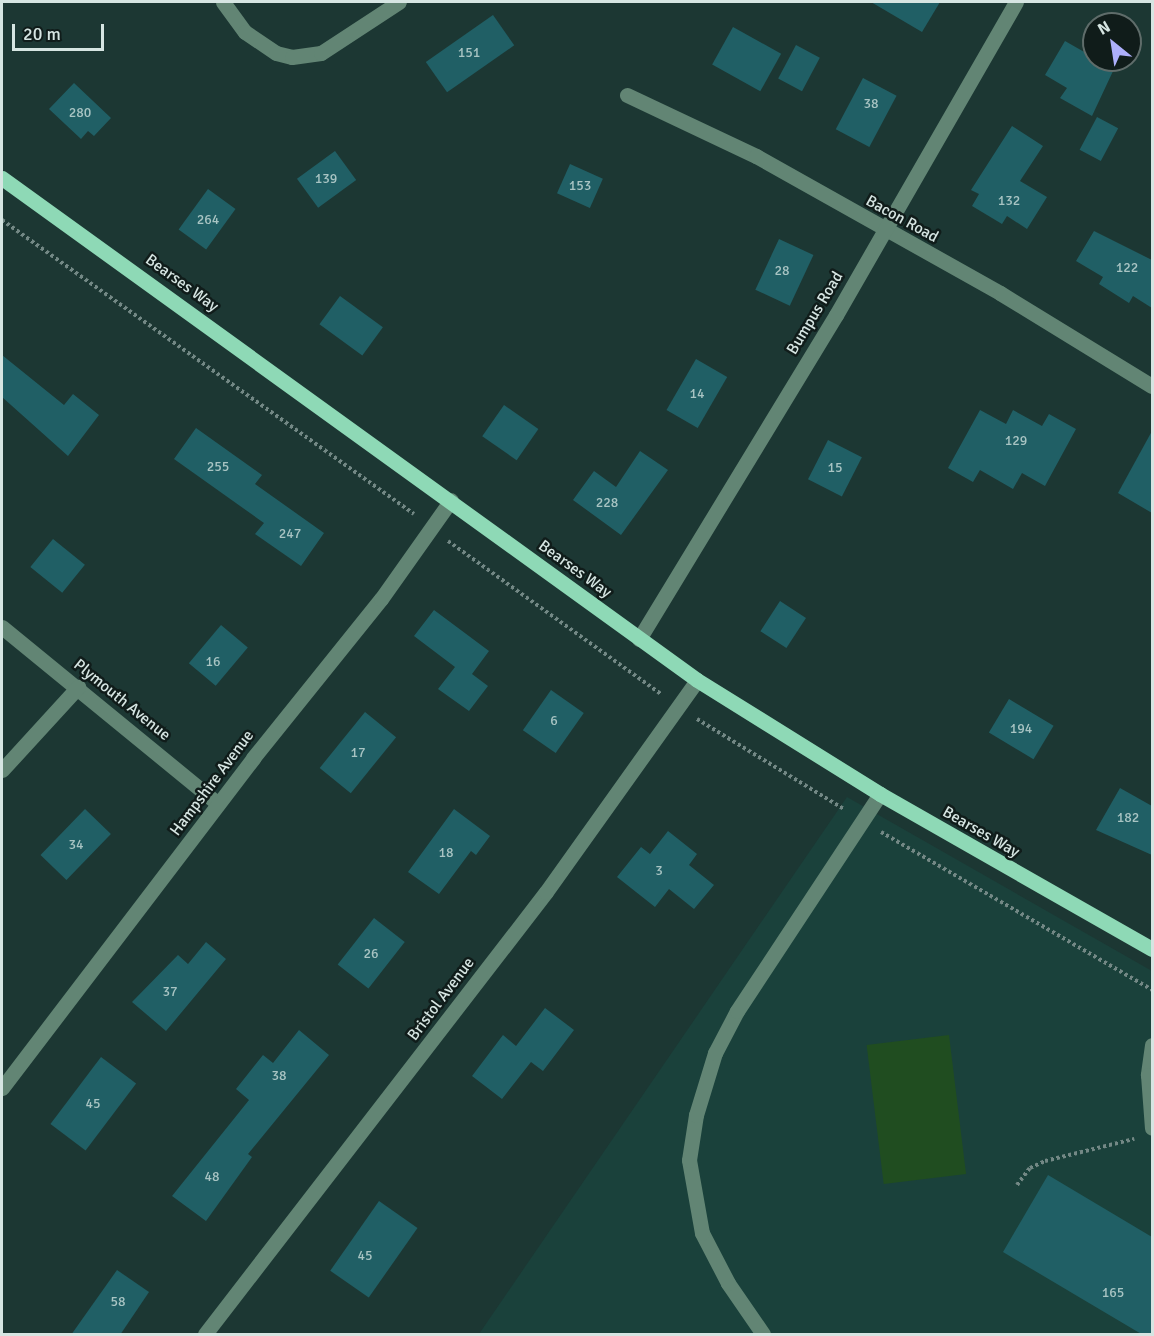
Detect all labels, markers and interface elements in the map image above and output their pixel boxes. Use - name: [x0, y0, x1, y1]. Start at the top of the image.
- scale bar: [15, 12, 106, 50]
- north arrow: [1082, 12, 1142, 72]
- text: N: [1094, 17, 1114, 40]
- text: 20 m: [23, 23, 61, 45]
- house number: 151: [458, 45, 480, 61]
- house number: 38: [863, 96, 879, 112]
- house number: 280: [69, 105, 91, 121]
- house number: 139: [315, 171, 337, 187]
- house number: 153: [569, 178, 591, 194]
- street label: Bacon Road: [862, 191, 942, 247]
- house number: 132: [998, 193, 1020, 209]
- house number: 264: [197, 212, 219, 228]
- street label: Bearses Way: [142, 250, 222, 316]
- house number: 122: [1116, 260, 1138, 276]
- house number: 28: [774, 263, 790, 279]
- street label: Bumpus Road: [783, 268, 847, 358]
- house number: 14: [689, 386, 705, 402]
- house number: 129: [1005, 433, 1027, 449]
- house number: 255: [207, 459, 229, 475]
- house number: 15: [827, 460, 843, 476]
- house number: 228: [596, 495, 618, 511]
- house number: 247: [279, 526, 301, 542]
- street label: Bearses Way: [535, 536, 615, 602]
- house number: 16: [205, 654, 221, 670]
- street label: Plymouth Avenue: [70, 655, 174, 745]
- house number: 6: [550, 713, 558, 729]
- house number: 194: [1010, 721, 1032, 737]
- street label: Hampshire Avenue: [166, 726, 258, 840]
- house number: 17: [350, 745, 366, 761]
- street label: Bearses Way: [939, 802, 1023, 862]
- house number: 182: [1117, 810, 1139, 826]
- house number: 34: [68, 837, 84, 853]
- house number: 18: [438, 845, 454, 861]
- house number: 3: [655, 863, 663, 879]
- house number: 26: [363, 946, 379, 962]
- street label: Bristol Avenue: [404, 954, 478, 1044]
- house number: 37: [162, 984, 178, 1000]
- house number: 38: [271, 1068, 287, 1084]
- house number: 45: [85, 1096, 101, 1112]
- house number: 48: [204, 1169, 220, 1185]
- house number: 45: [357, 1248, 373, 1264]
- house number: 165: [1102, 1285, 1124, 1301]
- house number: 58: [110, 1294, 126, 1310]

